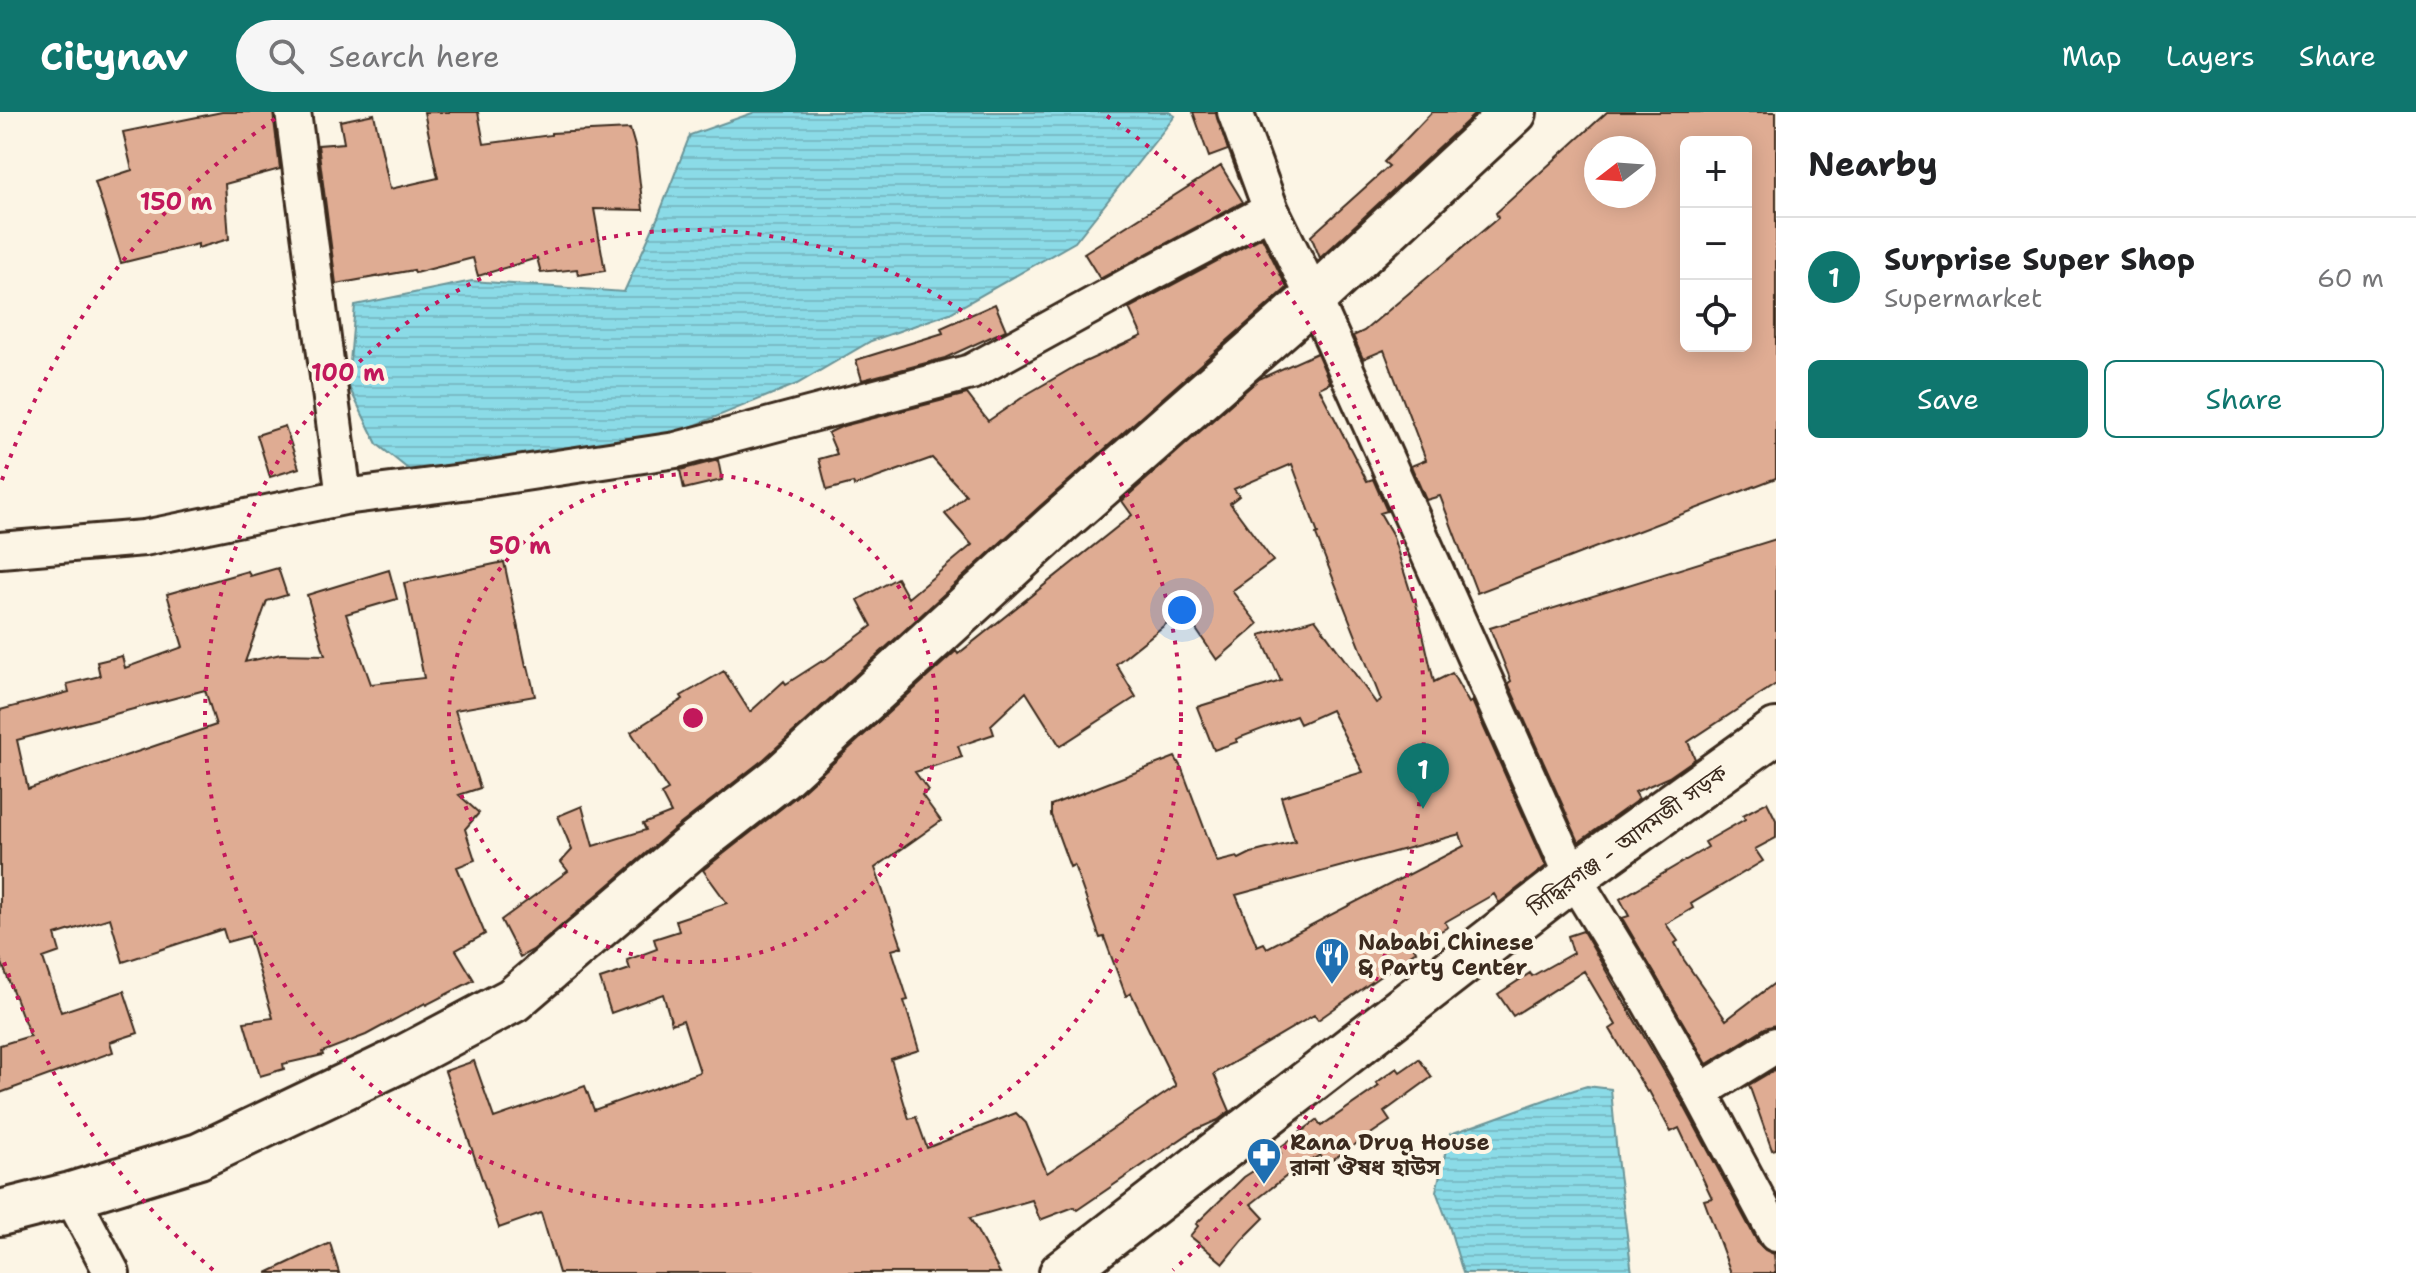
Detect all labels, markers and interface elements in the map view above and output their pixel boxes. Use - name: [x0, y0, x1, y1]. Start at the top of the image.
- search box: [236, 20, 796, 92]
- text: Citynav: [40, 31, 188, 82]
- icon: search: [264, 34, 308, 78]
- text: Search here: [328, 36, 500, 77]
- text: Map: [2062, 37, 2122, 75]
- text: Layers: [2166, 37, 2255, 75]
- text: Share: [2299, 37, 2376, 75]
- north arrow: [1584, 136, 1656, 208]
- map controls: [1680, 136, 1752, 352]
- button: +: [1680, 136, 1752, 208]
- text: Nearby: [1808, 141, 1938, 187]
- text: 150 m: [140, 186, 212, 218]
- button: −: [1680, 208, 1752, 280]
- text: Surprise Super Shop: [1884, 239, 2195, 280]
- text: 1: [1828, 260, 1840, 295]
- text: 60 m: [2317, 260, 2384, 295]
- button: locate: [1680, 280, 1752, 352]
- text: Supermarket: [1884, 280, 2042, 315]
- text: 100 m: [311, 357, 385, 389]
- button: Save: [1808, 360, 2088, 438]
- button: Share: [2104, 360, 2384, 438]
- text: 50 m: [489, 530, 551, 562]
- your location: [1162, 590, 1202, 630]
- centre of rings: [679, 704, 707, 732]
- pin: 1: [1397, 743, 1449, 809]
- street label: সিদ্ধিরগঞ্জ - আদমজী সড়ক: [1521, 758, 1733, 923]
- place label: Nababi Chinese & Party Center: [1358, 928, 1534, 982]
- restaurant icon: Nababi Chinese & Party Center: [1313, 936, 1351, 986]
- place label: Rana Drug House রানা ঔষধ হাউস: [1289, 1128, 1490, 1182]
- pharmacy icon: Rana Drug House রানা ঔষধ হাউস: [1245, 1136, 1283, 1186]

